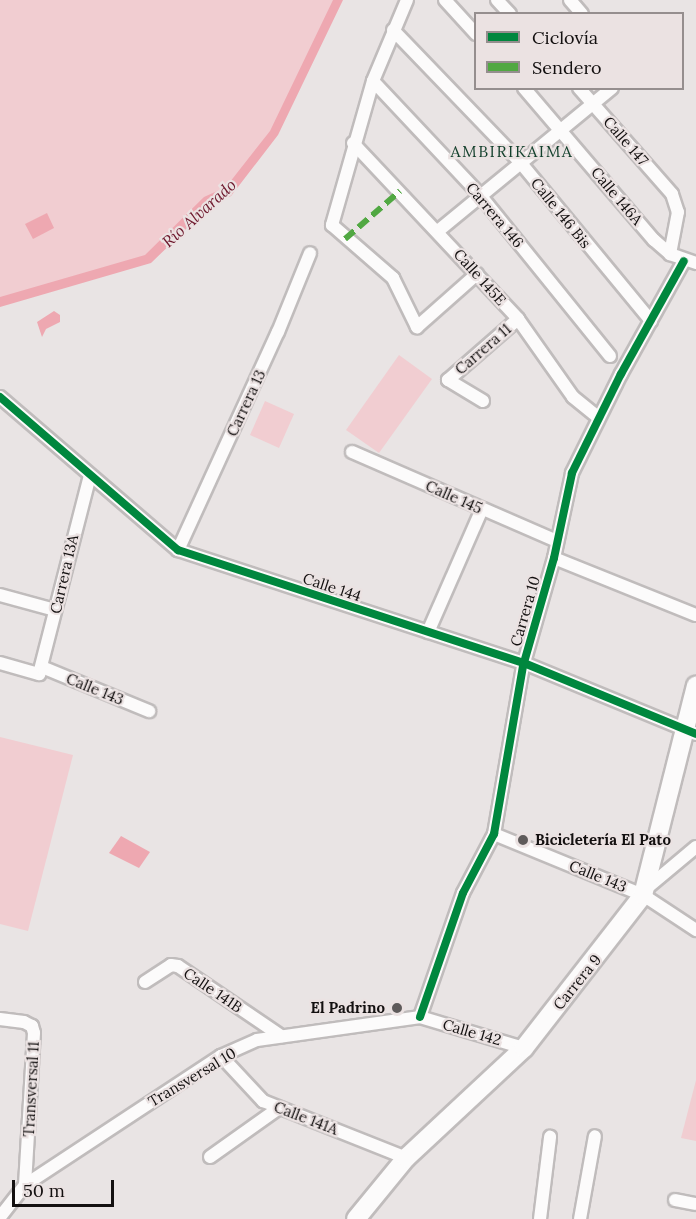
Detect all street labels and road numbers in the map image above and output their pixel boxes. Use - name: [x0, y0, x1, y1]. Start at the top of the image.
- street label: Calle 147: [600, 113, 652, 169]
- street label: Calle 146A: [588, 163, 646, 229]
- street label: Calle 146 Bis: [527, 174, 595, 252]
- street label: Carrera 146: [463, 179, 527, 251]
- street label: Calle 145E: [450, 245, 510, 309]
- street label: Carrera 11: [451, 320, 515, 378]
- street label: Carrera 13: [223, 367, 269, 439]
- street label: Calle 145: [423, 477, 485, 517]
- street label: Carrera 13A: [46, 533, 82, 615]
- street label: Calle 144: [301, 569, 363, 605]
- street label: Carrera 10: [506, 574, 544, 648]
- street label: Calle 143: [64, 669, 126, 709]
- street label: Calle 143: [567, 856, 629, 896]
- street label: Carrera 9: [549, 951, 605, 1013]
- street label: Calle 141B: [180, 964, 246, 1016]
- street label: Calle 142: [441, 1015, 503, 1049]
- street label: Transversal 11: [20, 1041, 42, 1137]
- street label: Transversal 10: [145, 1044, 239, 1110]
- street label: Calle 141A: [271, 1098, 341, 1138]

